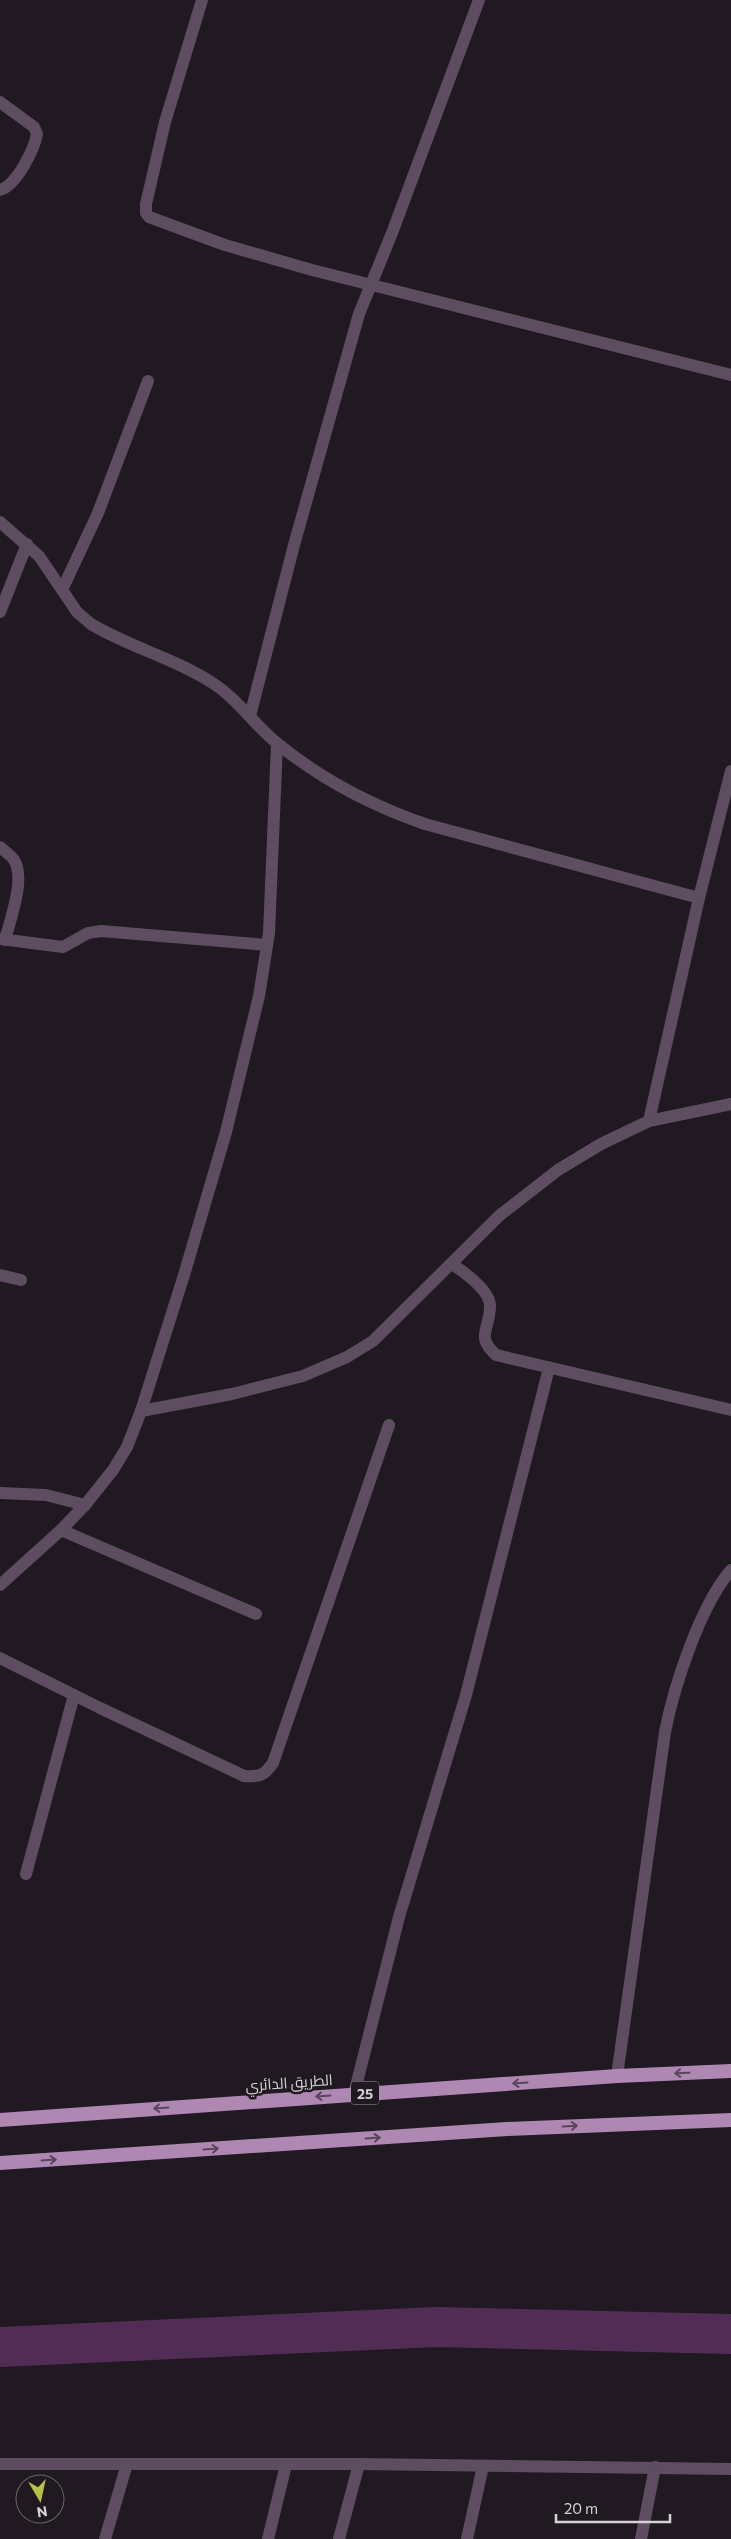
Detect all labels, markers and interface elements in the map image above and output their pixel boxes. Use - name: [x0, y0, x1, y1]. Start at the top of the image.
- one-way arrow: [675, 2069, 691, 2078]
- street label: الطريق الدائري: [245, 2070, 334, 2098]
- one-way arrow: [512, 2078, 528, 2087]
- road number: 25: [351, 2082, 379, 2104]
- one-way arrow: [315, 2092, 331, 2101]
- one-way arrow: [153, 2104, 169, 2113]
- one-way arrow: [562, 2122, 578, 2131]
- one-way arrow: [365, 2133, 381, 2142]
- one-way arrow: [202, 2144, 218, 2153]
- one-way arrow: [40, 2155, 56, 2164]
- north arrow: [15, 2474, 65, 2524]
- scale bar: [556, 2492, 670, 2524]
- text: 20 m: [564, 2499, 598, 2517]
- text: N: [36, 2503, 49, 2522]

